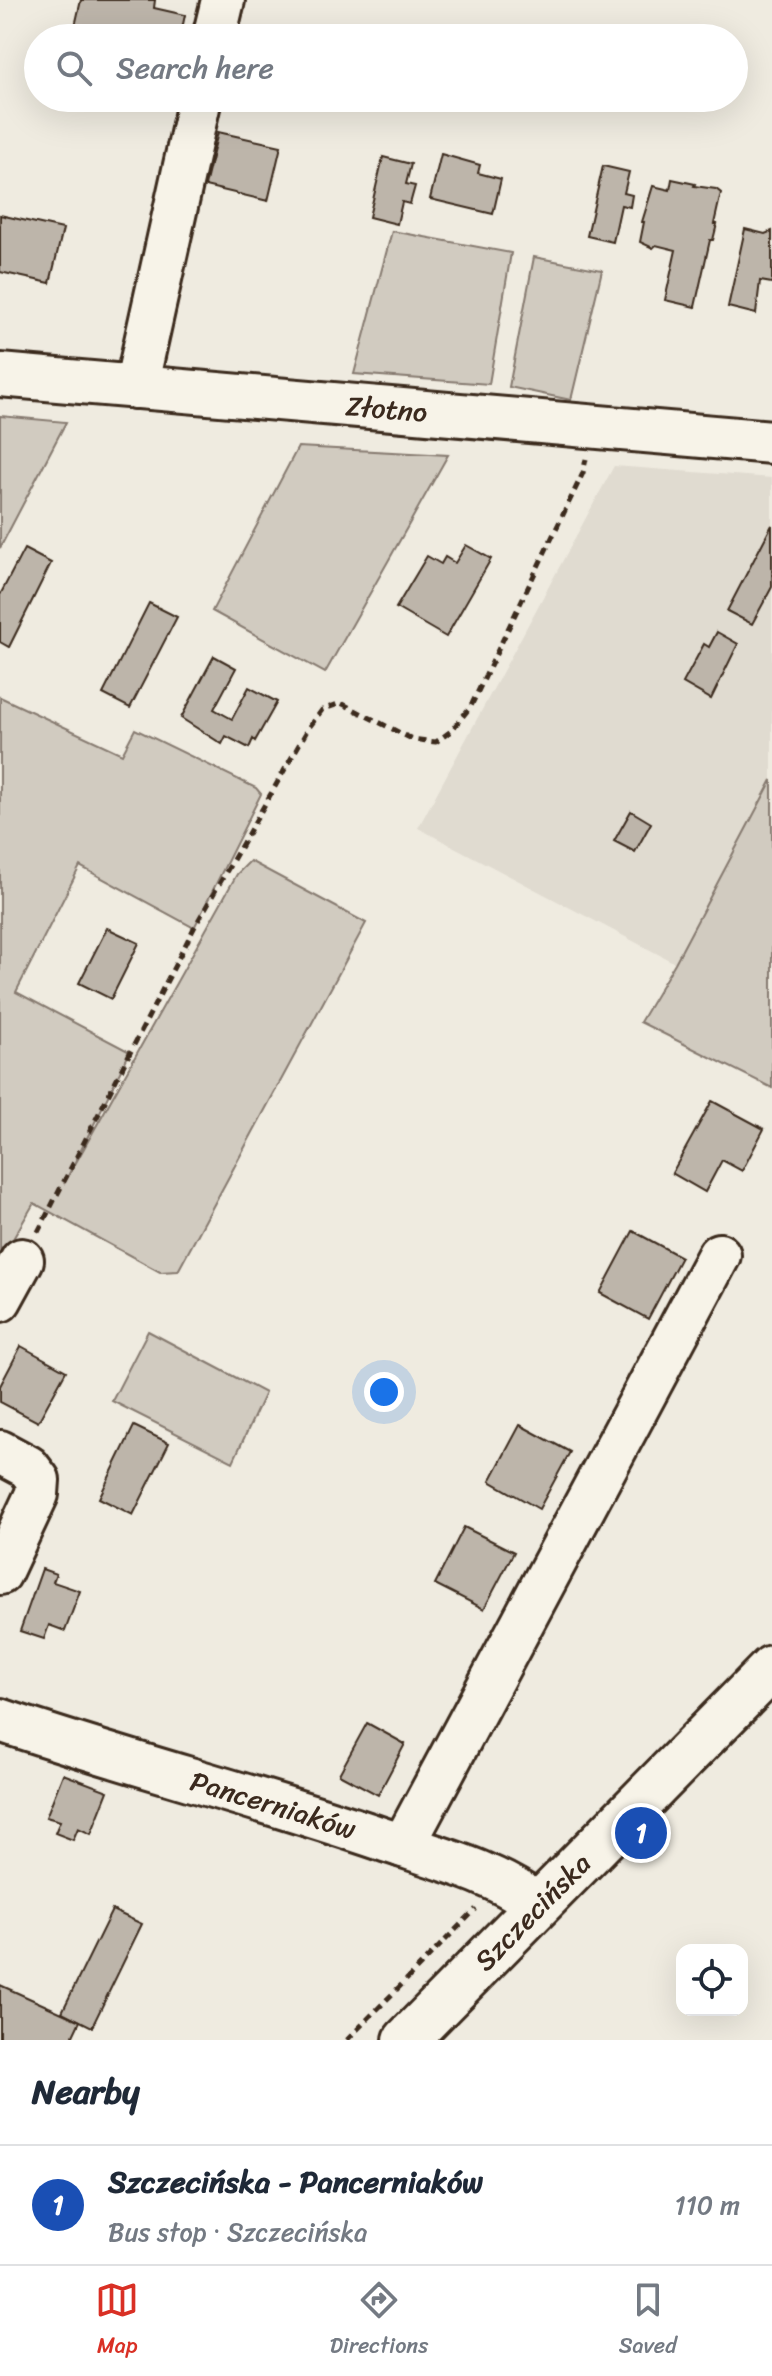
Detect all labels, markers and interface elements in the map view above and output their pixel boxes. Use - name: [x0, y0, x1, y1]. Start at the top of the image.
- search box: [24, 24, 748, 112]
- text: Search here: [116, 41, 274, 95]
- icon: search: [52, 46, 96, 90]
- street label: Złotno: [344, 381, 429, 437]
- your location: [364, 1372, 404, 1412]
- street label: Pancerniaków: [184, 1757, 362, 1854]
- pin: 1: [615, 1803, 667, 1863]
- street label: Szczecińska: [462, 1841, 603, 1983]
- map controls: [676, 1944, 748, 2016]
- button: locate: [676, 1944, 748, 2016]
- text: Nearby: [32, 2062, 140, 2122]
- text: Szczecińska - Pancerniaków: [108, 2155, 483, 2209]
- text: 1: [52, 2182, 64, 2228]
- text: 110 m: [675, 2182, 740, 2228]
- text: Bus stop · Szczecińska: [108, 2209, 367, 2255]
- tab: Map: [95, 2278, 139, 2365]
- tab: Directions: [330, 2278, 428, 2365]
- tab: Saved: [619, 2278, 677, 2365]

